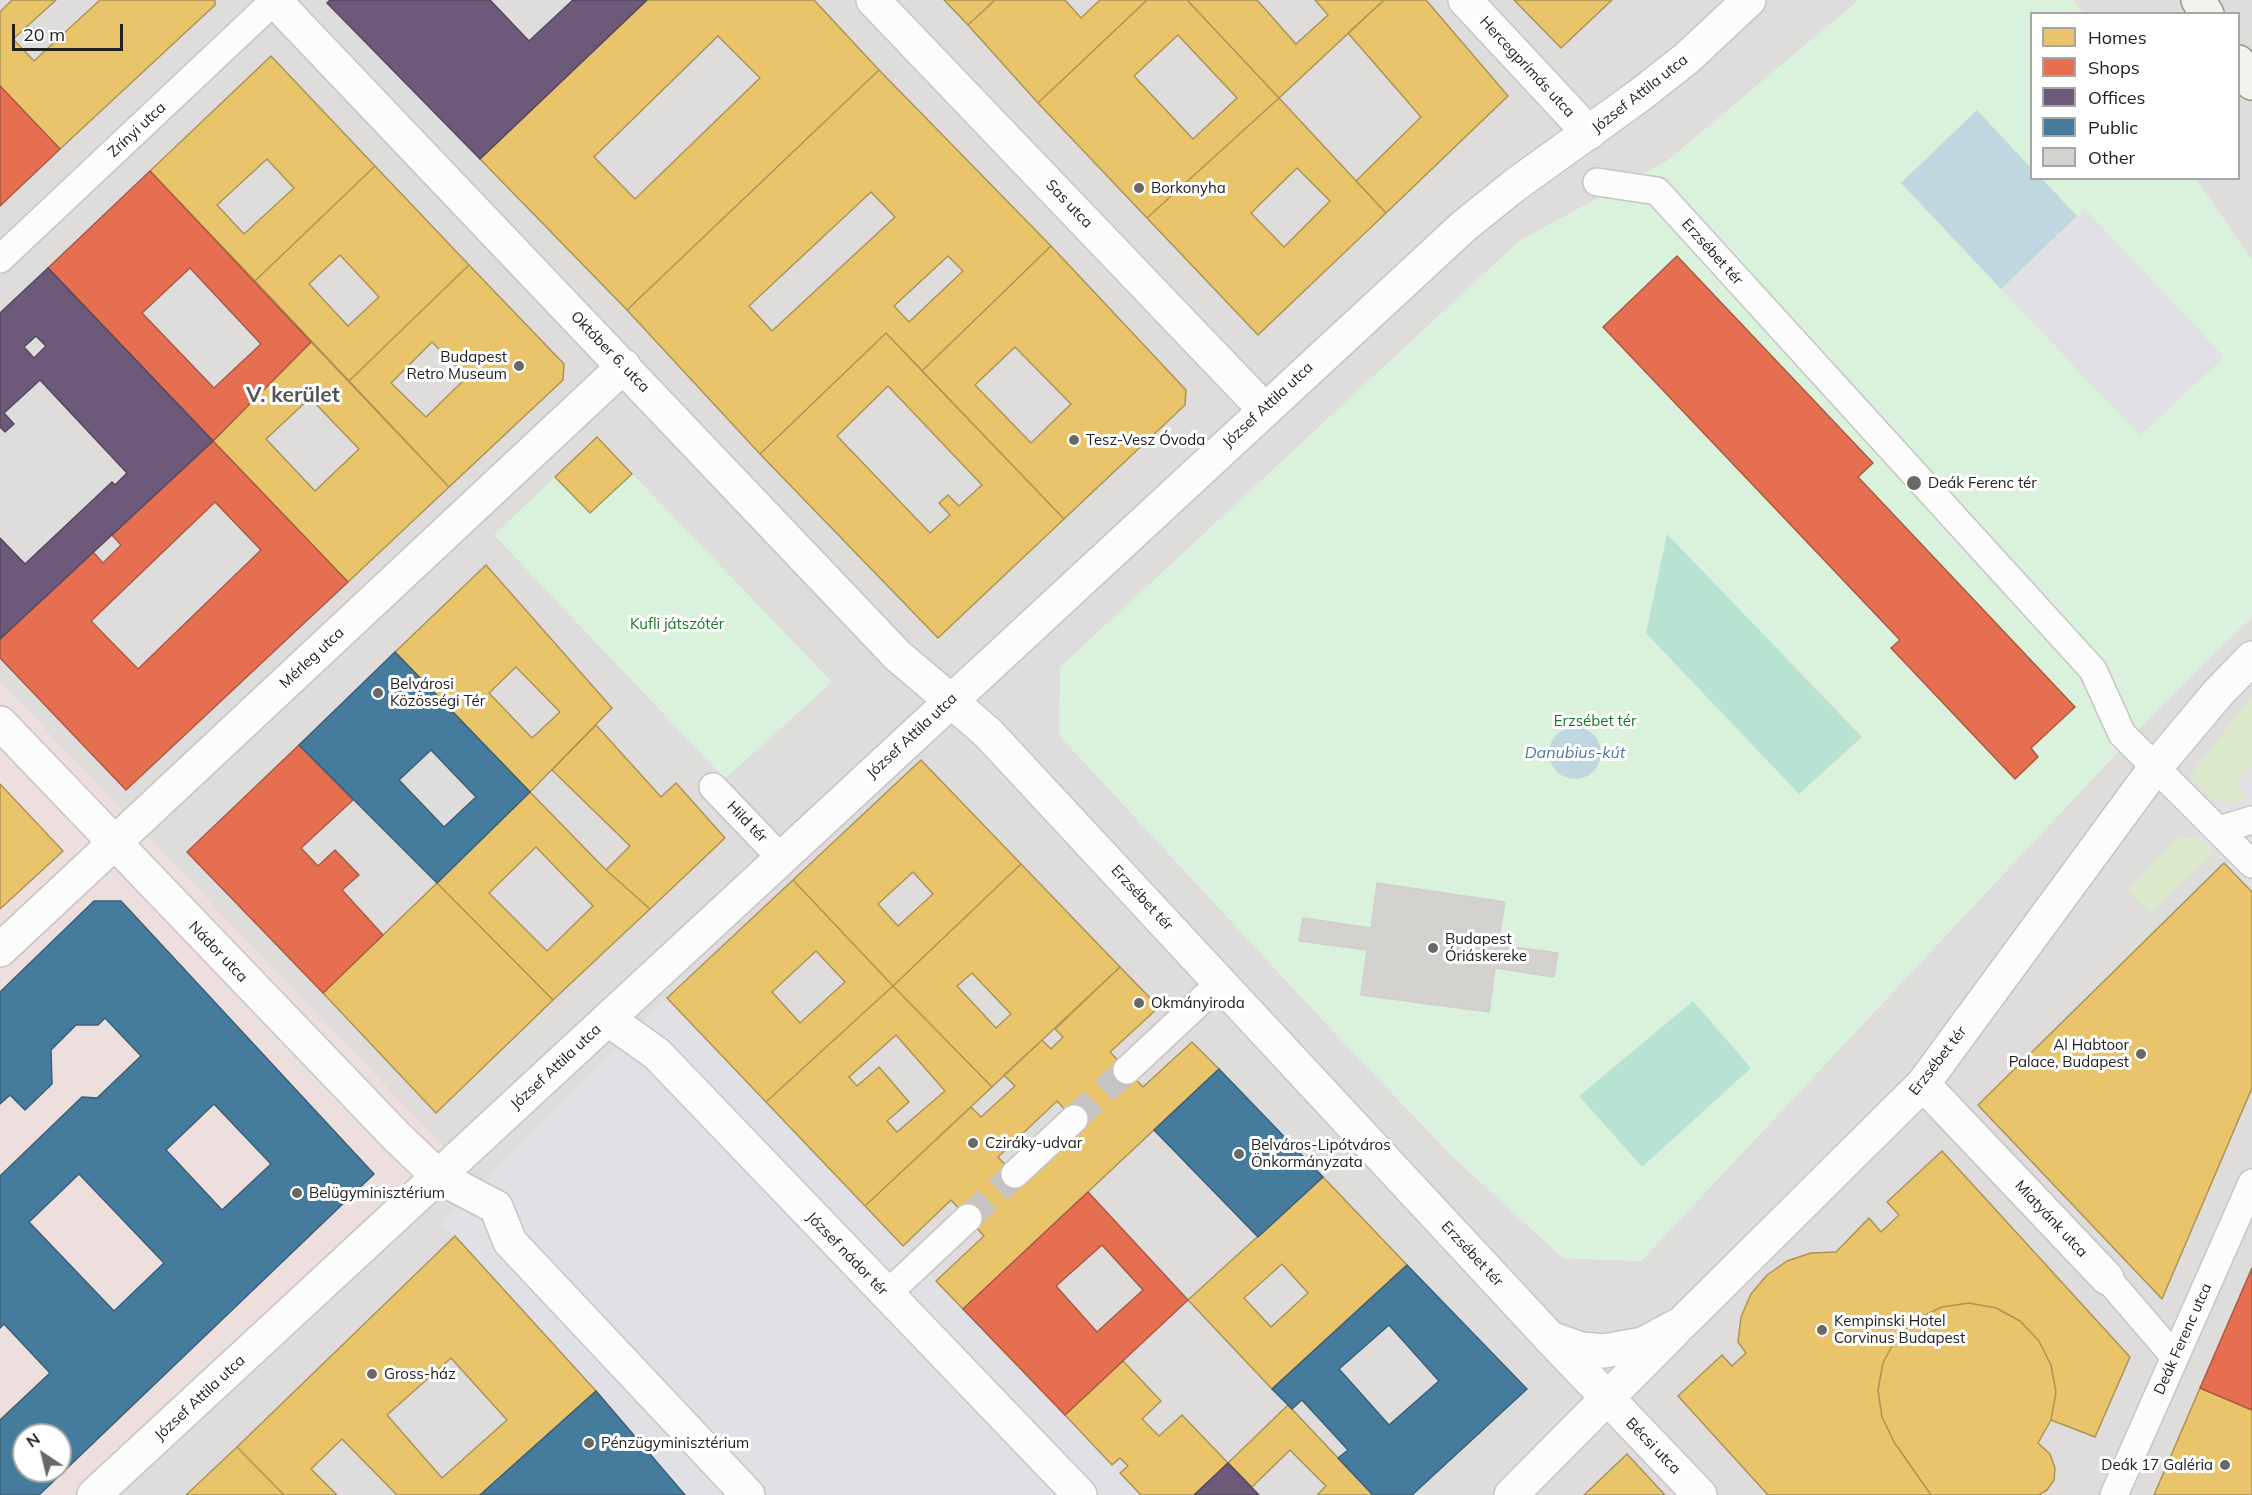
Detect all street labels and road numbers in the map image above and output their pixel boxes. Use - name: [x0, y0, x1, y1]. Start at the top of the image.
- street label: Hercegprímás utca: [1476, 13, 1578, 121]
- street label: József Attila utca: [1588, 51, 1692, 137]
- street label: Zrínyi utca: [104, 99, 170, 161]
- street label: Sas utca: [1042, 176, 1096, 232]
- street label: Erzsébet tér: [1678, 215, 1746, 289]
- street label: Október 6. utca: [567, 308, 653, 396]
- street label: József Attila utca: [1219, 358, 1317, 452]
- street label: Mérleg utca: [276, 624, 348, 692]
- street label: József Attila utca: [863, 689, 961, 783]
- street label: Hild tér: [723, 798, 771, 846]
- street label: Erzsébet tér: [1107, 862, 1177, 934]
- street label: Nádor utca: [185, 918, 251, 986]
- street label: József Attila utca: [507, 1020, 605, 1114]
- street label: Erzsébet tér: [1905, 1023, 1971, 1099]
- street label: Miatyánk utca: [2011, 1177, 2091, 1261]
- street label: József nádor tér: [803, 1208, 891, 1300]
- street label: Erzsébet tér: [1437, 1218, 1507, 1290]
- street label: Deák Ferenc utca: [2150, 1280, 2216, 1398]
- street label: József Attila utca: [151, 1351, 249, 1445]
- street label: Bécsi utca: [1622, 1414, 1684, 1478]

